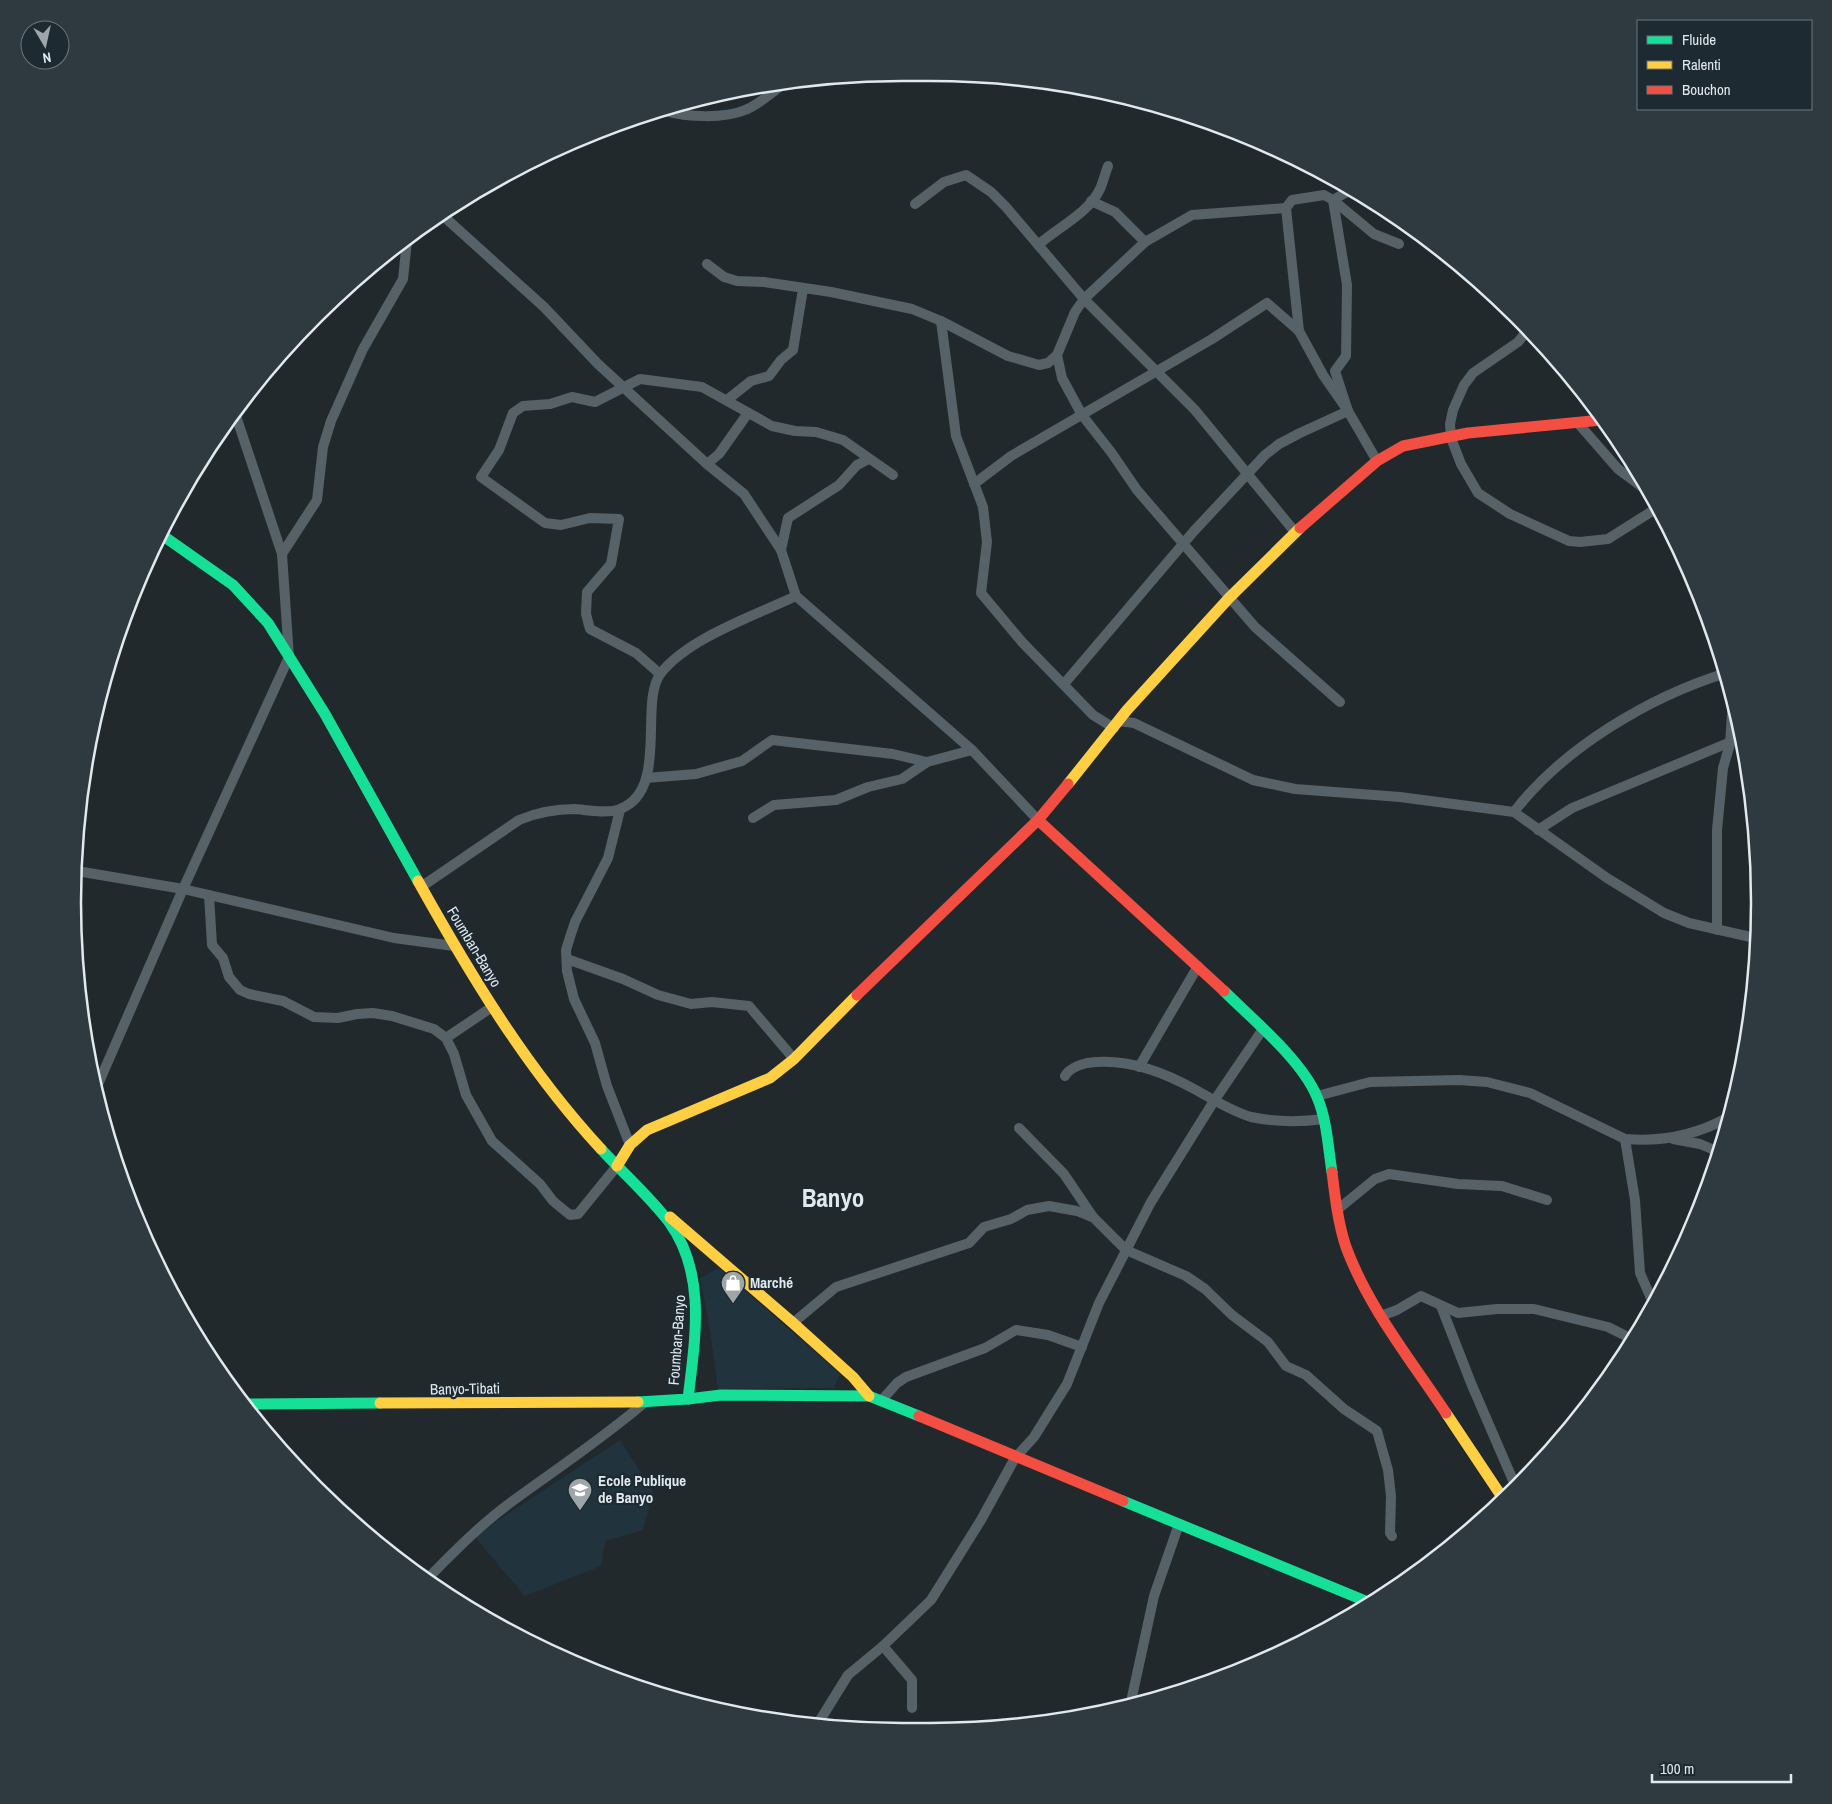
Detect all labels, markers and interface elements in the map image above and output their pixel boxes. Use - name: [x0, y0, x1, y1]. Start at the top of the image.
- north arrow: [20, 20, 70, 70]
- legend: [1637, 20, 1812, 110]
- text: Fluide: [1682, 29, 1716, 50]
- text: N: [42, 48, 53, 67]
- text: Ralenti: [1682, 54, 1721, 75]
- text: Bouchon: [1682, 79, 1731, 100]
- street label: Foumban-Banyo: [442, 903, 507, 991]
- district label: Banyo: [802, 1181, 864, 1215]
- shop icon: Marché: [720, 1270, 746, 1304]
- place label: Marché: [750, 1272, 793, 1293]
- street label: Foumban-Banyo: [663, 1294, 690, 1386]
- street label: Banyo-Tibati: [430, 1377, 500, 1400]
- place label: Ecole Publique de Banyo: [598, 1470, 686, 1508]
- school or university icon: Ecole Publique de Banyo: [567, 1477, 593, 1511]
- scale bar: [1652, 1752, 1791, 1784]
- text: 100 m: [1660, 1758, 1694, 1779]

